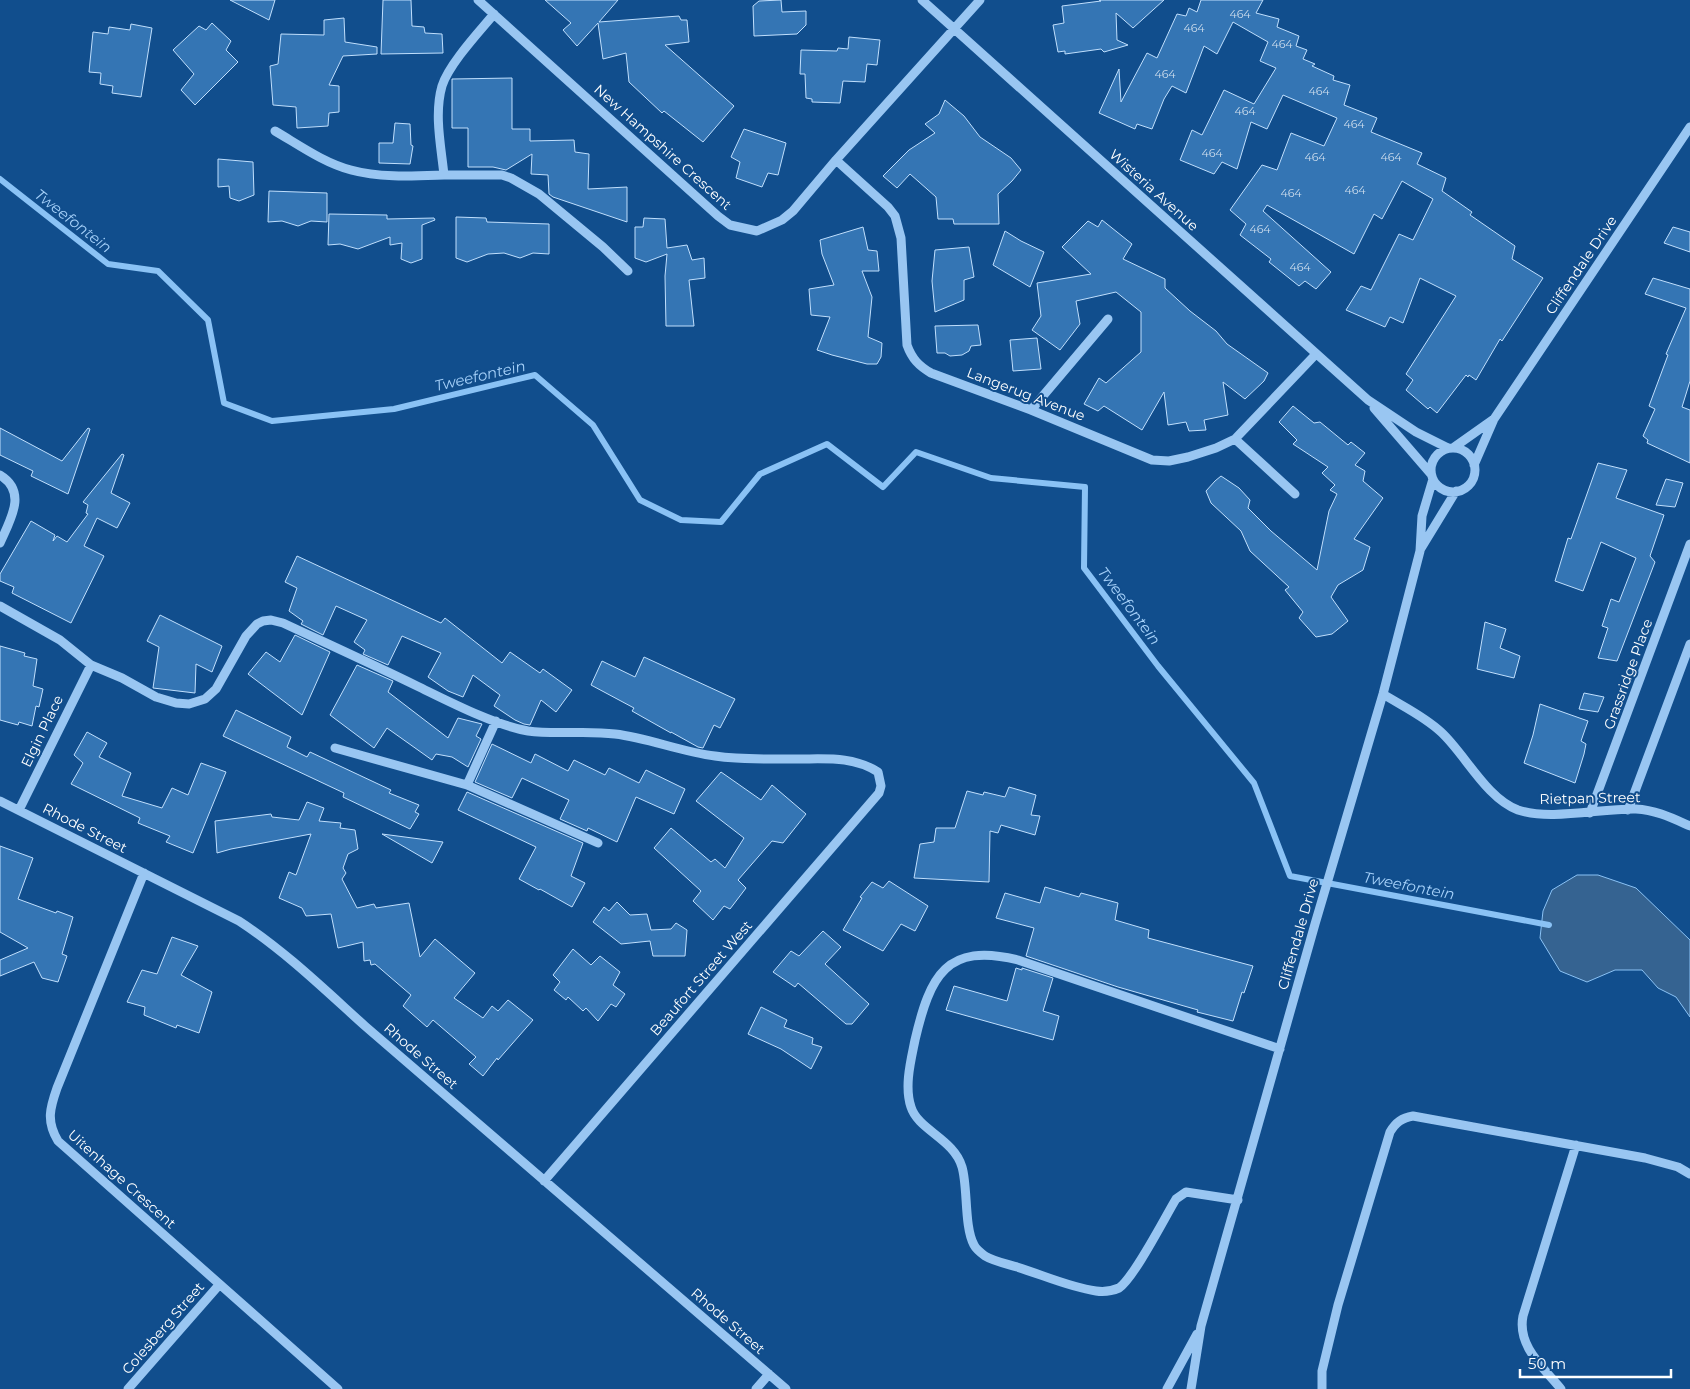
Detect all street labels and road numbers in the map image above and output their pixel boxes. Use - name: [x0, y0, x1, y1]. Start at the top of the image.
- street label: New Hampshire Crescent: [590, 80, 736, 214]
- street label: Wisteria Avenue: [1106, 145, 1202, 235]
- street label: Cliffendale Drive: [1541, 212, 1621, 318]
- street label: Langerug Avenue: [964, 363, 1088, 425]
- street label: Grassridge Place: [1600, 616, 1656, 732]
- street label: Elgin Place: [17, 692, 67, 770]
- street label: Rietpan Street: [1539, 788, 1641, 808]
- street label: Rhode Street: [40, 799, 130, 857]
- street label: Cliffendale Drive: [1273, 876, 1323, 992]
- street label: Beaufort Street West: [646, 916, 756, 1039]
- street label: Rhode Street: [380, 1019, 462, 1093]
- street label: Uitenhage Crescent: [64, 1126, 180, 1233]
- street label: Colesberg Street: [118, 1278, 208, 1378]
- street label: Rhode Street: [687, 1284, 769, 1358]

